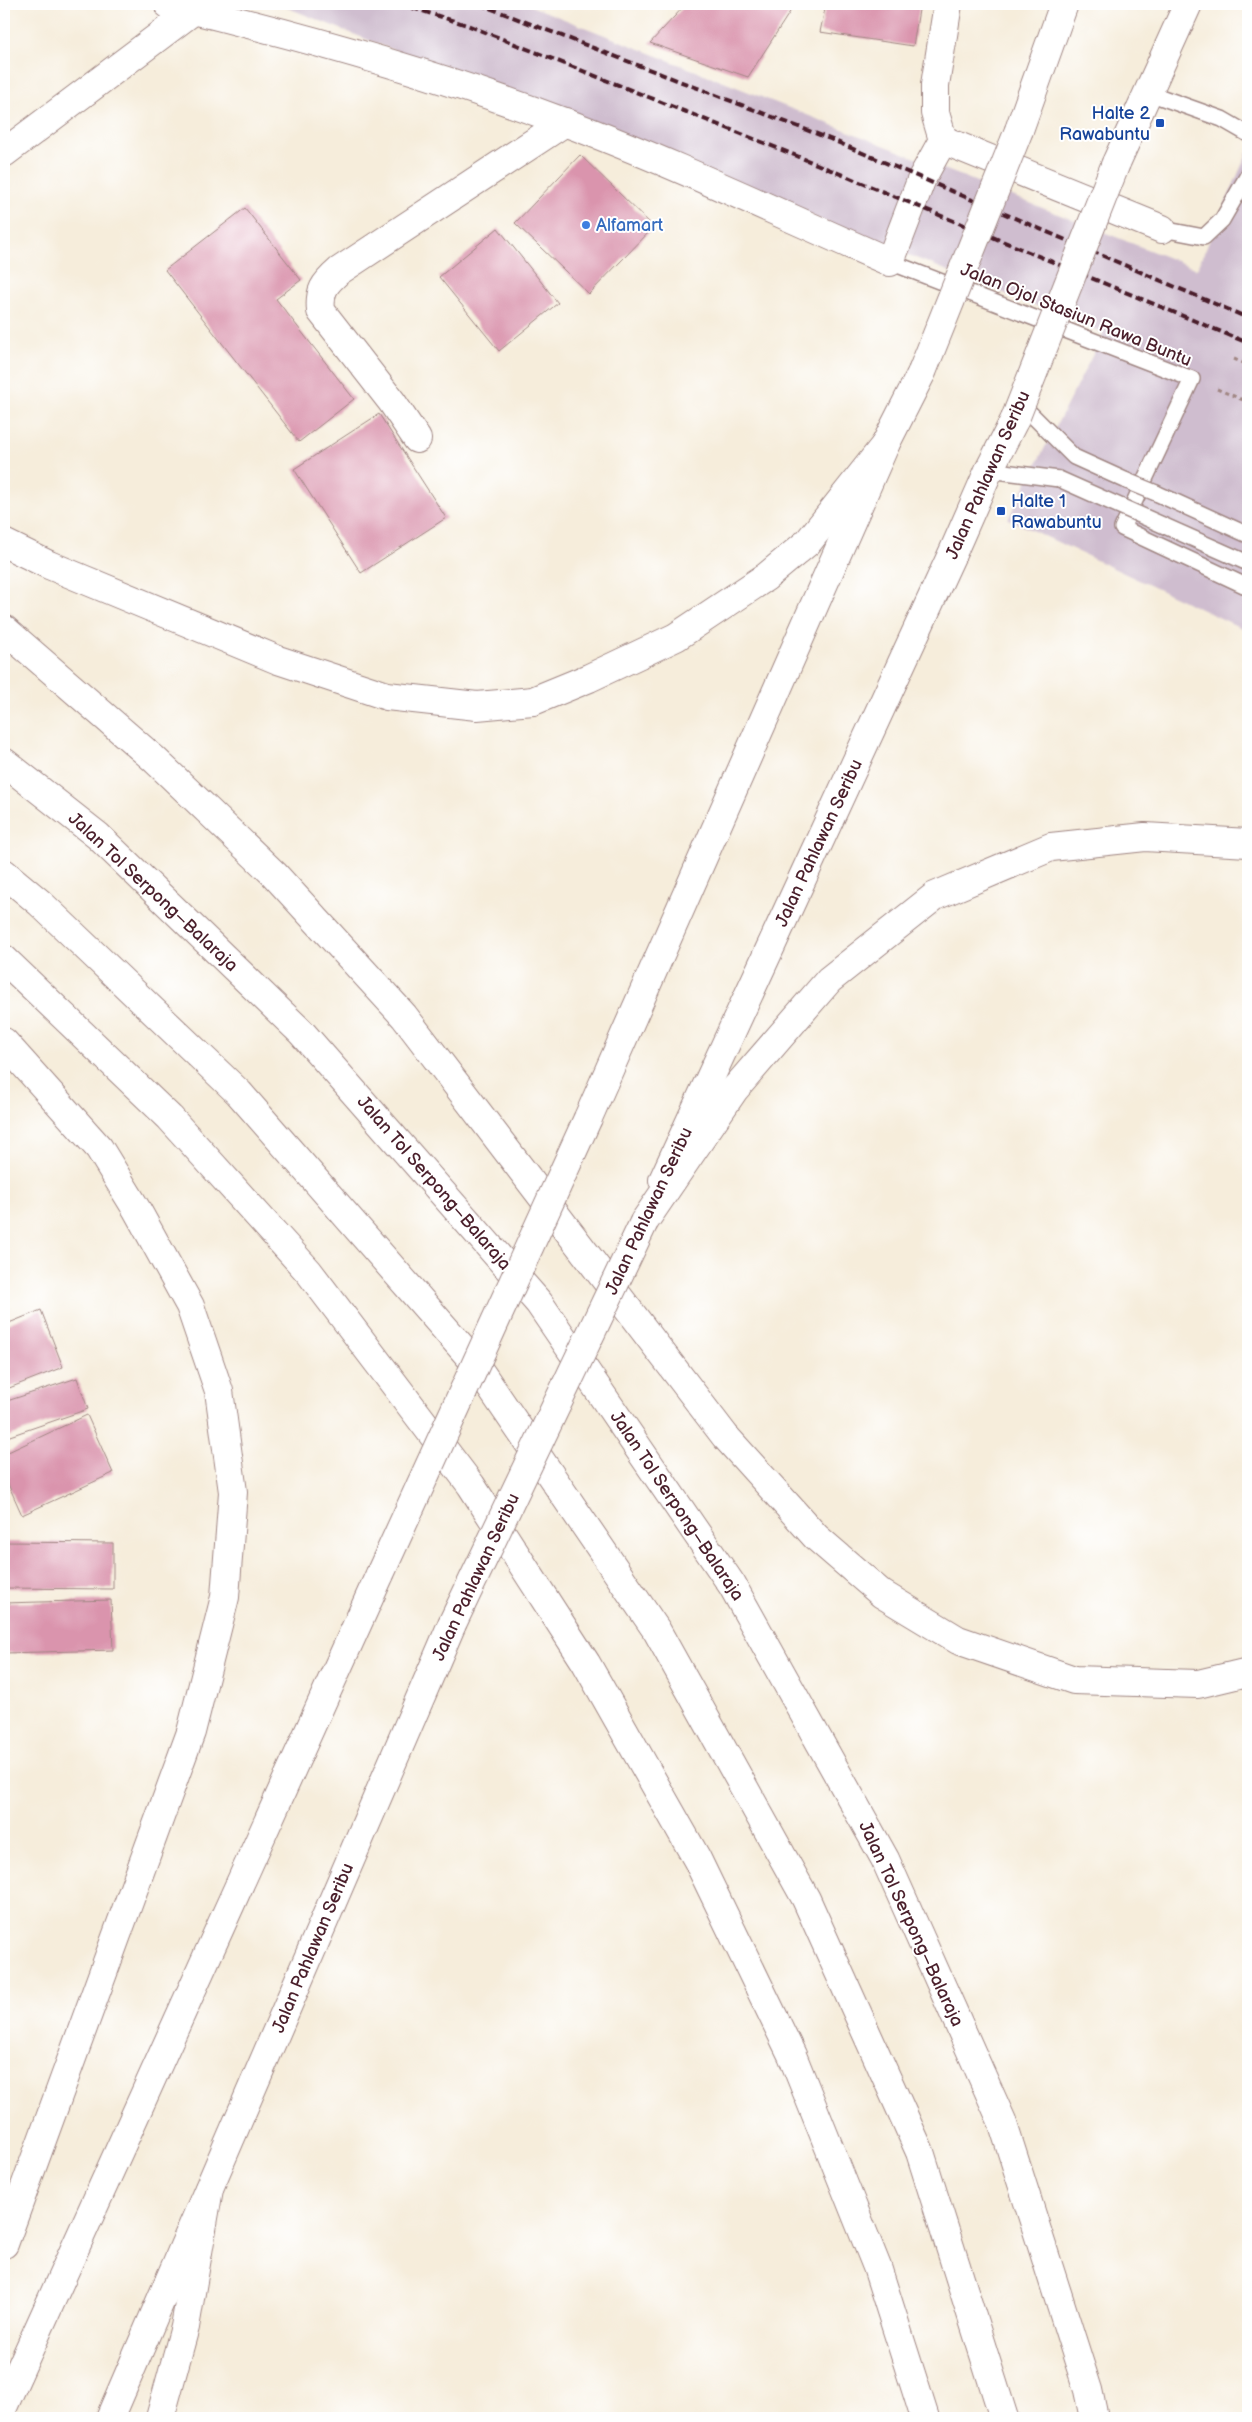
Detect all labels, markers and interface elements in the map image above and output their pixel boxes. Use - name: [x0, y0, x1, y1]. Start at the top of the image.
- place label: Halte 2 Rawabuntu: [1059, 103, 1150, 145]
- marker: Halte 2 Rawabuntu: [1154, 117, 1166, 129]
- place label: Alfamart: [596, 215, 664, 236]
- marker: Alfamart: [580, 219, 592, 231]
- street label: Jalan Ojol Stasiun Rawa Buntu: [957, 259, 1195, 371]
- street label: Jalan Pahlawan Seribu: [941, 388, 1035, 562]
- place label: Halte 1 Rawabuntu: [1011, 491, 1102, 533]
- marker: Halte 1 Rawabuntu: [995, 505, 1007, 517]
- street label: Jalan Pahlawan Seribu: [771, 756, 867, 930]
- street label: Jalan Tol Serpong–Balaraja: [64, 808, 242, 976]
- street label: Jalan Tol Serpong–Balaraja: [353, 1092, 515, 1274]
- street label: Jalan Pahlawan Seribu: [601, 1124, 697, 1298]
- street label: Jalan Tol Serpong–Balaraja: [606, 1407, 748, 1605]
- street label: Jalan Pahlawan Seribu: [428, 1490, 524, 1664]
- street label: Jalan Tol Serpong–Balaraja: [854, 1818, 968, 2030]
- street label: Jalan Pahlawan Seribu: [268, 1860, 358, 2036]

